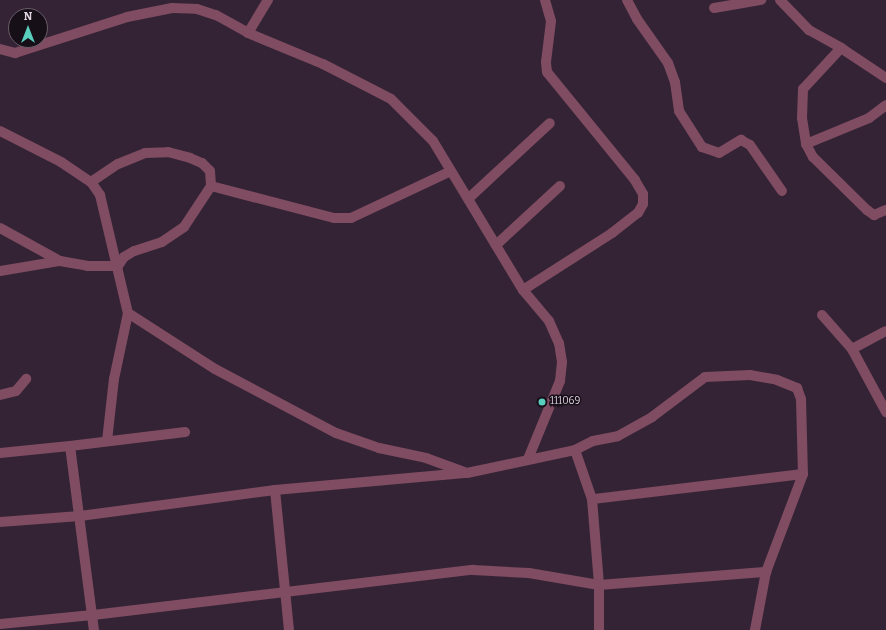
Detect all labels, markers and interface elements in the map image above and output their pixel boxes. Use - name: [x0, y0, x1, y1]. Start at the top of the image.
- north arrow: [8, 8, 48, 48]
- text: N: [24, 10, 32, 23]
- place label: 111069: [550, 396, 580, 408]
- marker: 111069: [537, 397, 547, 407]

